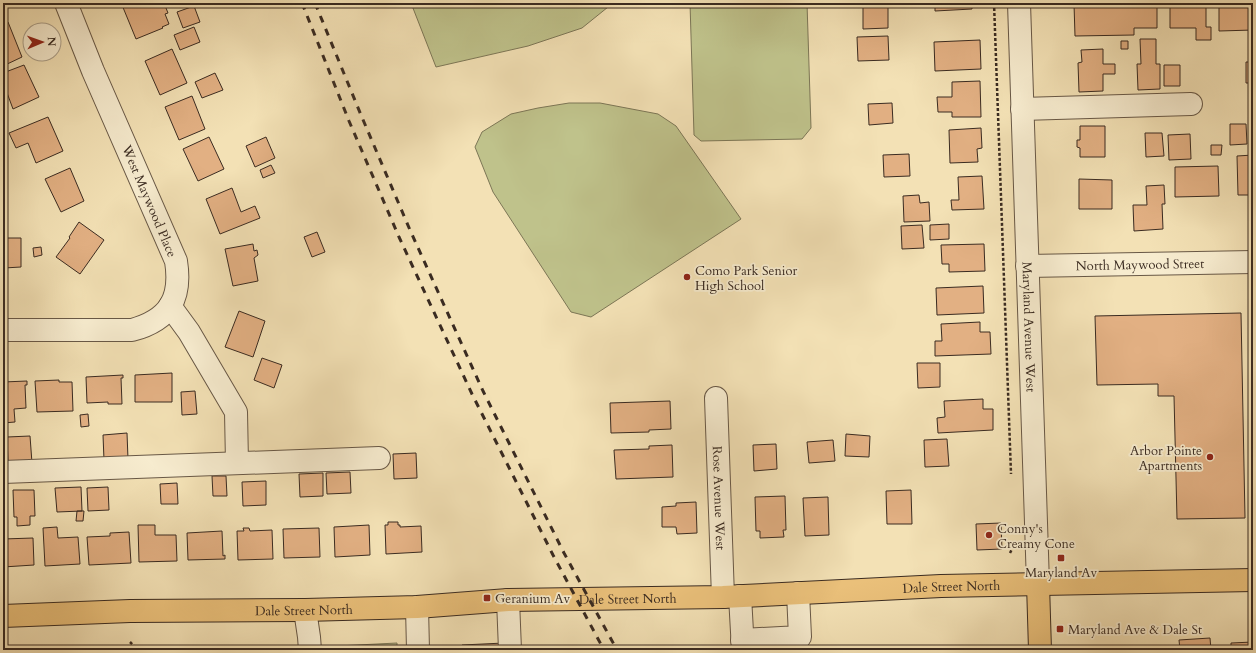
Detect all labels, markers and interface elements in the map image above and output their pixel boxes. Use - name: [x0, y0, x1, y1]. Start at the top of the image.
- north arrow: [22, 22, 62, 62]
- text: N: [44, 37, 59, 47]
- street label: West Maywood Place: [117, 142, 181, 260]
- street label: North Maywood Street: [1076, 255, 1204, 275]
- street label: Maryland Avenue West: [1017, 261, 1040, 392]
- place label: Como Park Senior High School: [695, 262, 797, 295]
- marker: Como Park Senior High School: [682, 272, 692, 282]
- place label: Arbor Pointe Apartments: [1130, 442, 1202, 475]
- street label: Rose Avenue West: [708, 446, 729, 550]
- marker: Arbor Pointe Apartments: [1205, 452, 1215, 462]
- place label: Conny's Creamy Cone: [997, 520, 1075, 553]
- marker: Conny's Creamy Cone: [984, 530, 994, 540]
- marker: Maryland Av: [1056, 553, 1066, 563]
- place label: Maryland Av: [1025, 564, 1097, 582]
- street label: Dale Street North: [902, 577, 1000, 598]
- place label: Geranium Av: [495, 590, 570, 608]
- street label: Dale Street North: [579, 590, 677, 609]
- marker: Geranium Av: [482, 593, 492, 603]
- street label: Dale Street North: [255, 601, 353, 620]
- place label: Maryland Ave & Dale St: [1068, 621, 1202, 639]
- marker: Maryland Ave & Dale St: [1055, 624, 1065, 634]

